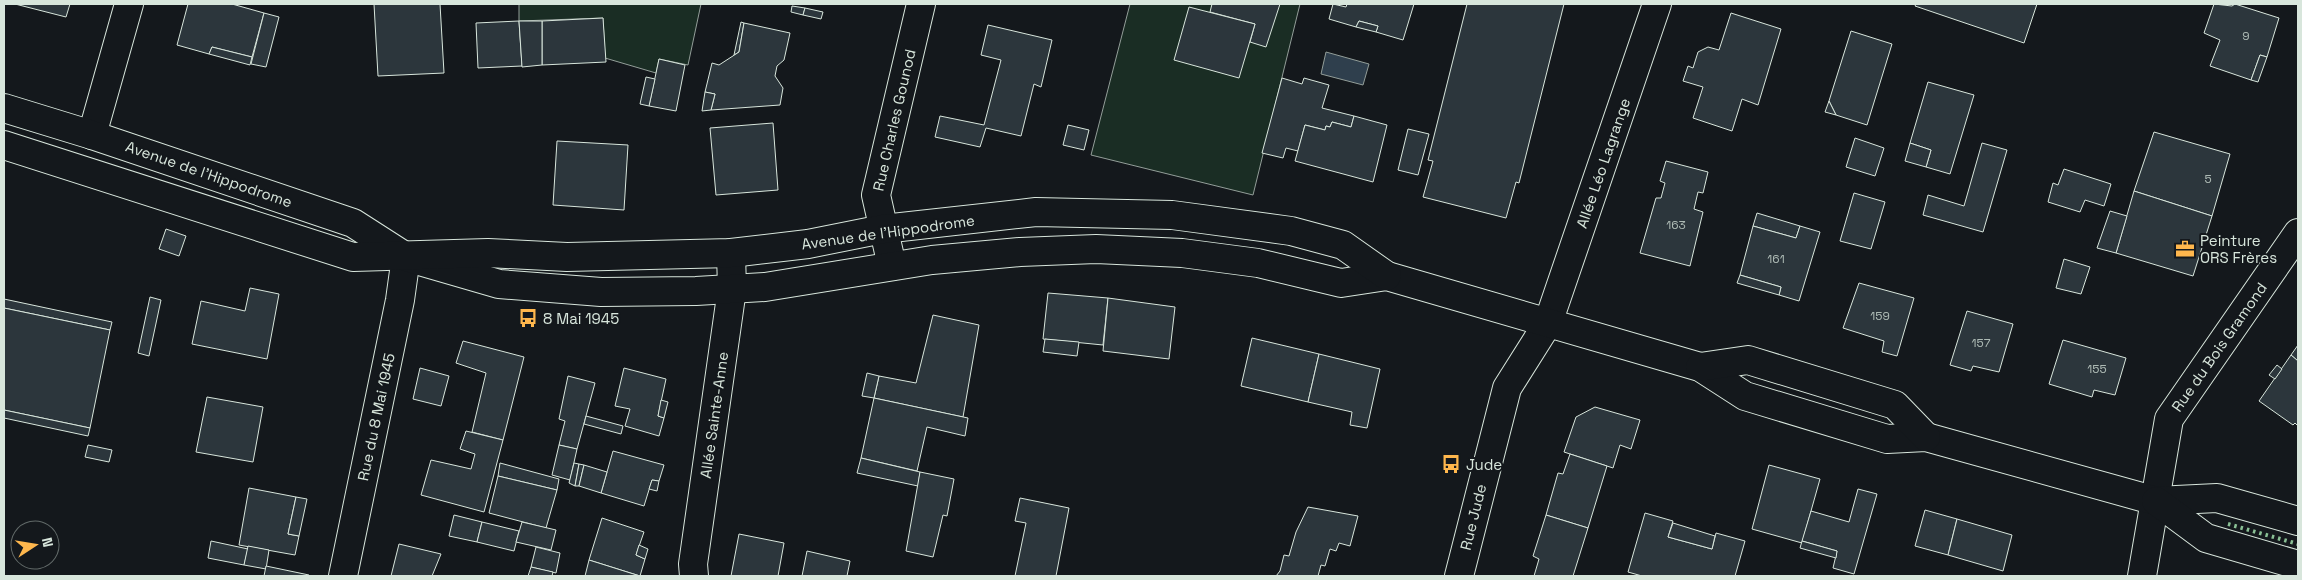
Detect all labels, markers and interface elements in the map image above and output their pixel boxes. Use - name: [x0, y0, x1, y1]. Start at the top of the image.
- house number: 9: [2242, 28, 2250, 44]
- street label: Rue Charles Gounod: [868, 47, 920, 193]
- street label: Allée Léo Lagrange: [1572, 95, 1634, 231]
- street label: Avenue de l'Hippodrome: [123, 137, 295, 211]
- house number: 5: [2204, 171, 2212, 187]
- street label: Avenue de l'Hippodrome: [800, 210, 976, 254]
- house number: 163: [1666, 217, 1686, 233]
- place label: Peinture ORS Frères: [2200, 231, 2277, 267]
- office icon: Peinture ORS Frères: [2174, 238, 2196, 260]
- house number: 161: [1767, 251, 1785, 267]
- street label: Rue du Bois Gramond: [2167, 279, 2271, 415]
- bus stop icon: 8 Mai 1945: [517, 307, 539, 329]
- house number: 159: [1870, 308, 1890, 324]
- place label: 8 Mai 1945: [543, 309, 619, 328]
- house number: 157: [1972, 335, 1991, 351]
- street label: Allée Sainte-Anne: [696, 350, 732, 480]
- street label: Rue du 8 Mai 1945: [353, 351, 399, 483]
- house number: 155: [2087, 361, 2107, 377]
- bus stop icon: Jude: [1440, 453, 1462, 475]
- place label: Jude: [1466, 455, 1502, 474]
- street label: Rue Jude: [1456, 482, 1490, 552]
- north arrow: [10, 520, 60, 570]
- text: N: [38, 536, 57, 549]

